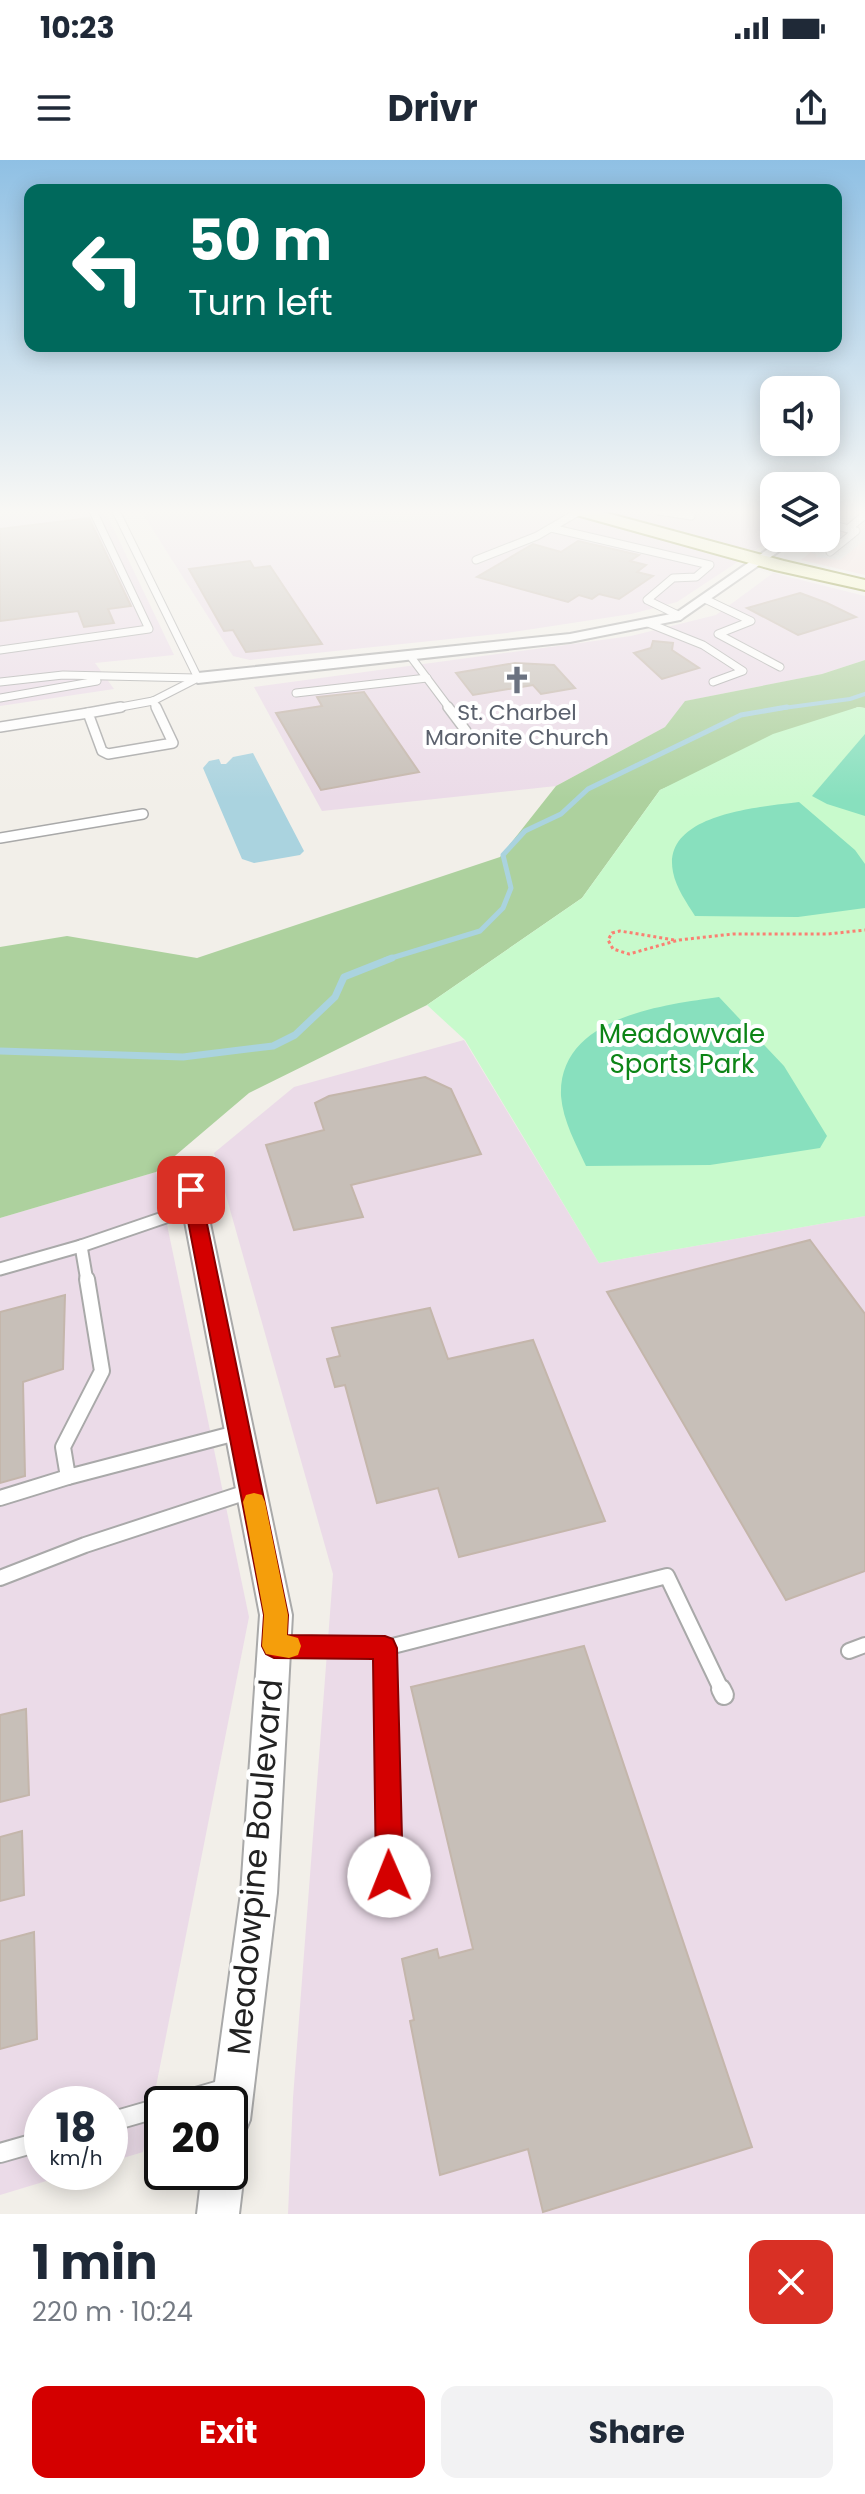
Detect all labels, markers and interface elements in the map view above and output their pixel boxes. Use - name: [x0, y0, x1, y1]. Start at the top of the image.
- text: 10:23: [40, 6, 115, 49]
- text: Drivr: [387, 83, 478, 134]
- icon: menu: [32, 86, 76, 130]
- icon: share: [789, 86, 833, 130]
- text: 50 m: [188, 201, 332, 280]
- icon: left: [56, 216, 160, 320]
- text: Turn left: [188, 277, 333, 328]
- map controls: [760, 376, 840, 552]
- button: sound: [760, 376, 840, 456]
- button: layers: [760, 472, 840, 552]
- church icon: St. Charbel Maronite Church: [502, 665, 532, 695]
- place label: St. Charbel Maronite Church: [425, 697, 609, 753]
- park label: Meadowvale Sports Park: [599, 1016, 765, 1082]
- pin: [157, 1156, 225, 1224]
- icon: arrive: [169, 1168, 213, 1212]
- street label: Meadowpine Boulevard: [216, 1677, 293, 2057]
- position arrow: [347, 1834, 431, 1918]
- speed limit sign: 20: [144, 2086, 248, 2190]
- text: 18: [56, 2100, 96, 2156]
- text: km/h: [49, 2144, 103, 2172]
- text: 1 min: [32, 2229, 158, 2296]
- button: close: [749, 2240, 833, 2324]
- text: 220 m · 10:24: [32, 2294, 193, 2330]
- button: Exit: [32, 2386, 425, 2478]
- button: Share: [441, 2386, 833, 2478]

